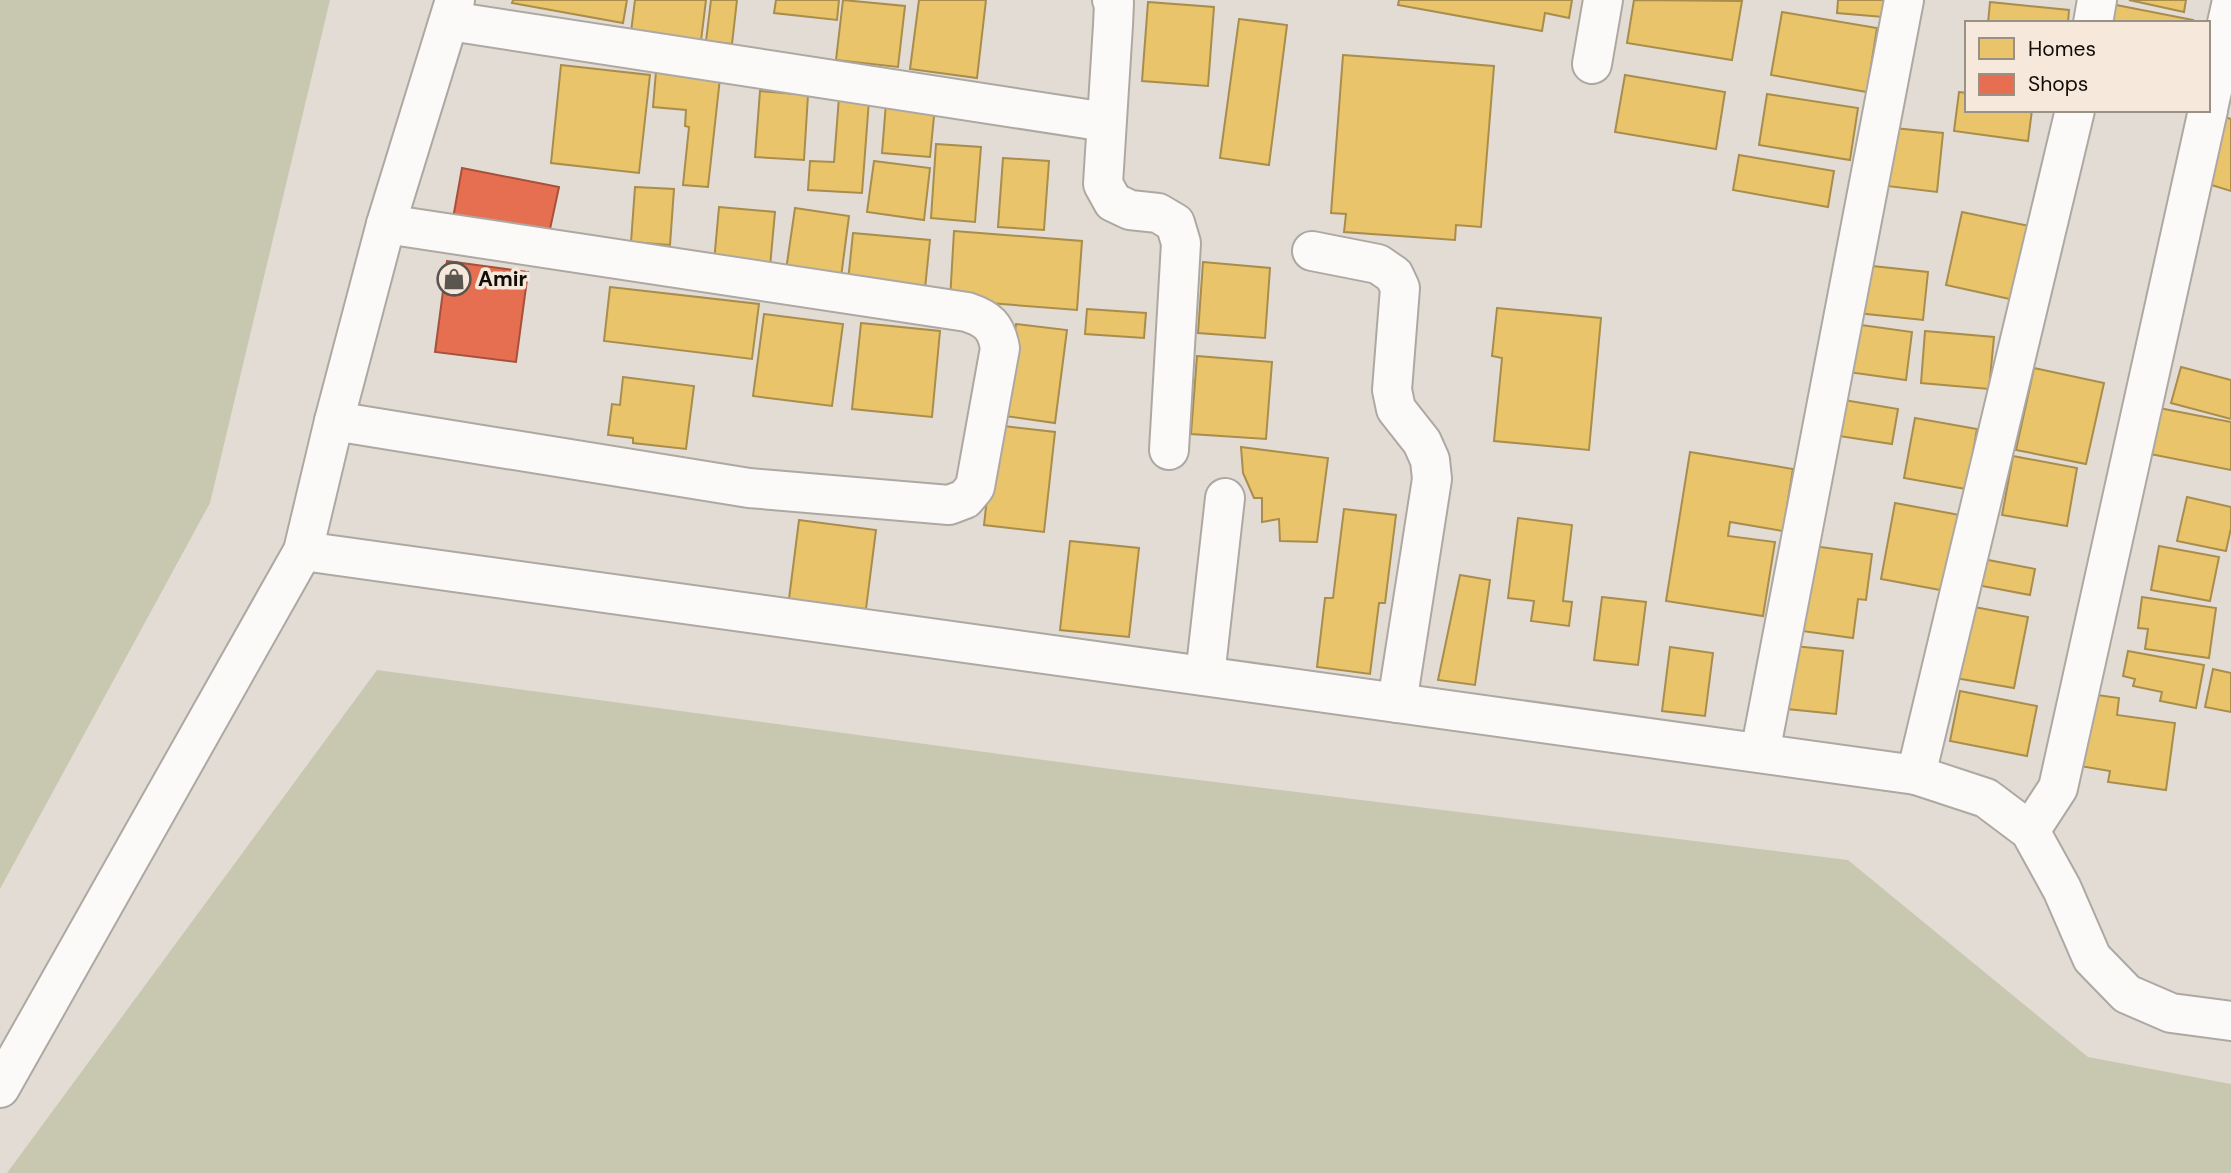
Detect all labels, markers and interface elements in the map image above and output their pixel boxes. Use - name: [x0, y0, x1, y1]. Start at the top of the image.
- legend: [1965, 21, 2210, 112]
- text: Homes: [2028, 35, 2096, 63]
- text: Shops: [2028, 70, 2088, 98]
- shop icon: Amir: [435, 260, 473, 298]
- place label: Amir: [478, 265, 527, 293]

